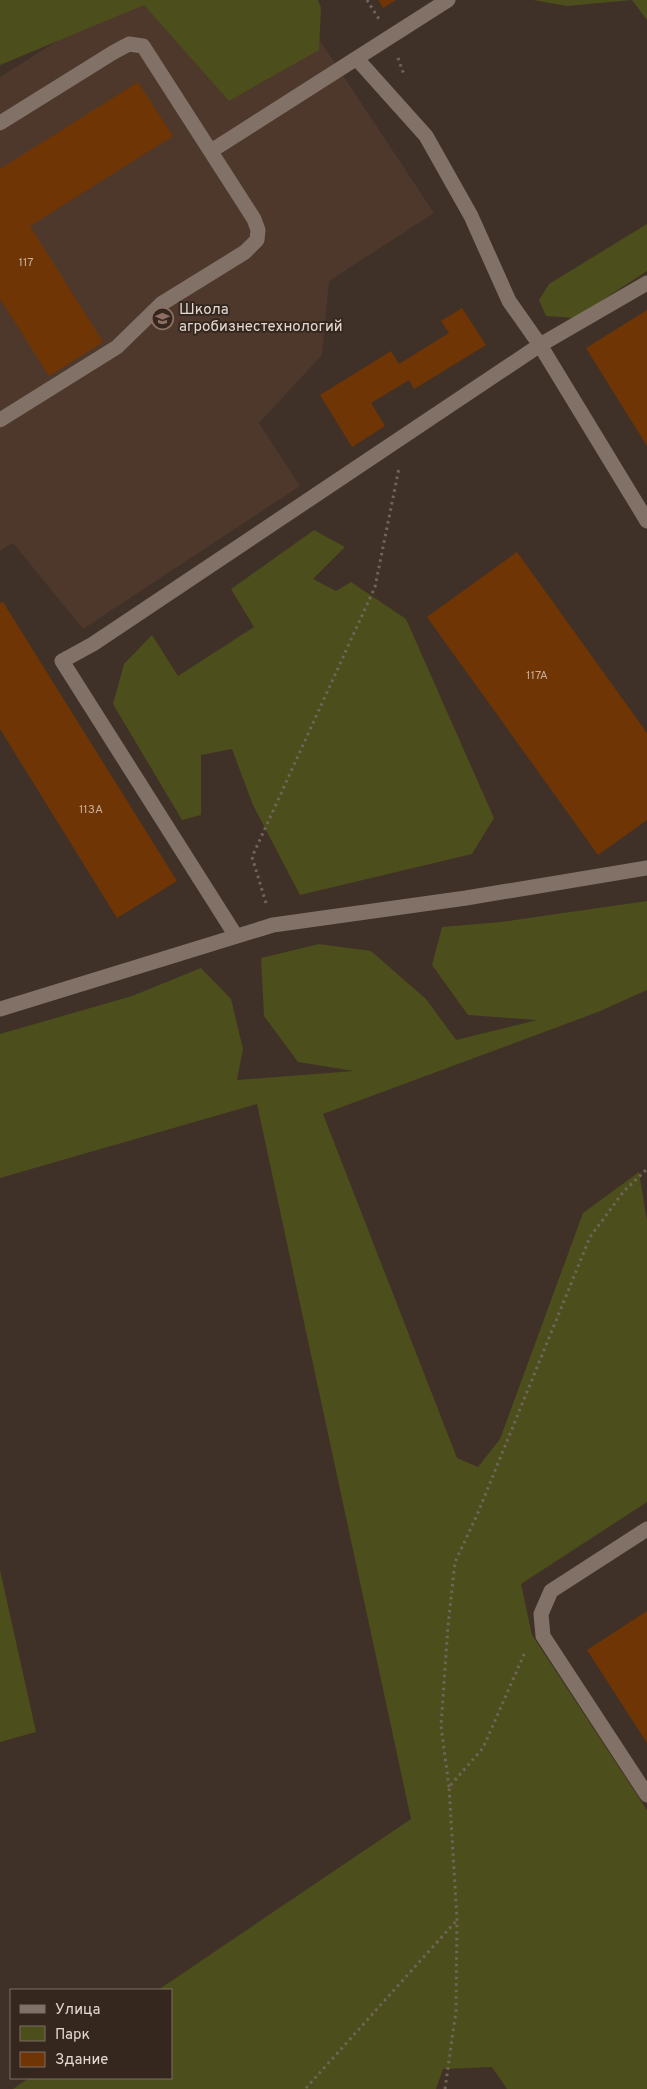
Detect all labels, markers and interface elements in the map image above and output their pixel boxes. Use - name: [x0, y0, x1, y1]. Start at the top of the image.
- house number: 117: [18, 255, 34, 271]
- place label: Школа агробизнестехнологий: [179, 301, 343, 337]
- school or university icon: Школа агробизнестехнологий: [151, 306, 175, 330]
- house number: 117А: [526, 668, 548, 684]
- house number: 113А: [79, 802, 103, 818]
- legend: [10, 1989, 172, 2079]
- text: Улица: [55, 2001, 100, 2020]
- text: Парк: [55, 2026, 90, 2045]
- text: Здание: [55, 2051, 108, 2070]

